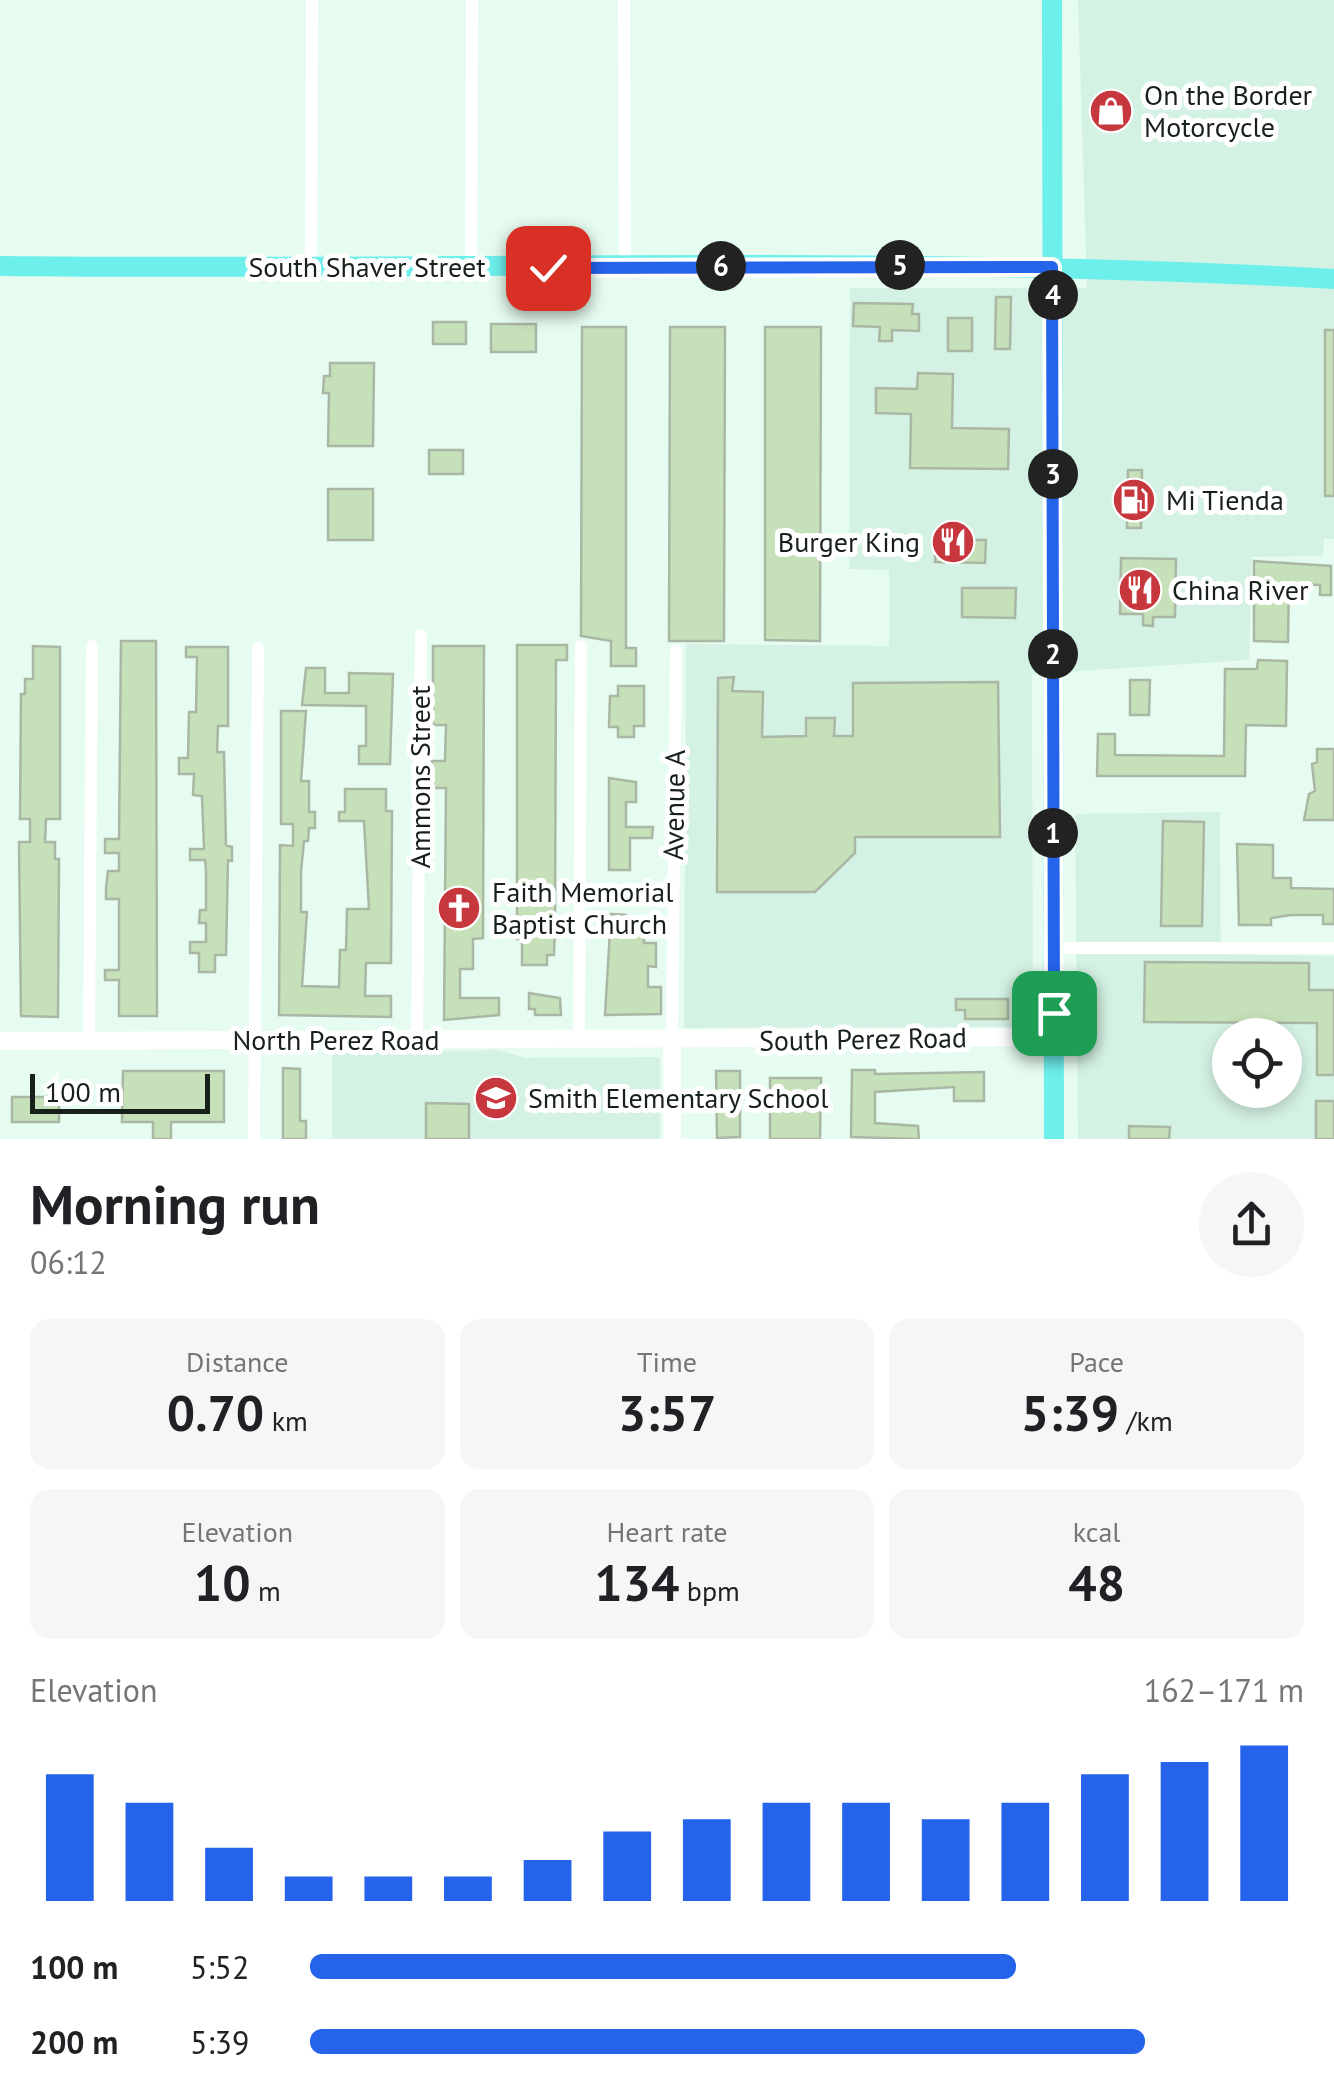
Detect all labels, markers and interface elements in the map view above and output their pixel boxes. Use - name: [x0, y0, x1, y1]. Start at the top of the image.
- place label: On the Border Motorcycle: [1144, 76, 1313, 145]
- shop icon: On the Border Motorcycle: [1088, 88, 1134, 134]
- pin: [506, 226, 591, 311]
- pin: 5: [875, 240, 925, 290]
- icon: check: [521, 241, 576, 296]
- pin: 6: [696, 241, 746, 291]
- text: 5: [892, 246, 908, 283]
- text: 6: [713, 247, 729, 284]
- street label: South Shaver Street: [248, 248, 486, 285]
- pin: 4: [1028, 270, 1078, 320]
- text: 4: [1045, 276, 1061, 313]
- pin: 3: [1028, 449, 1078, 499]
- text: 3: [1045, 455, 1061, 492]
- fuel station icon: Mi Tienda: [1111, 477, 1157, 523]
- place label: Mi Tienda: [1166, 481, 1284, 518]
- restaurant icon: Burger King: [930, 519, 976, 565]
- place label: Burger King: [778, 523, 920, 560]
- restaurant icon: China River: [1117, 567, 1163, 613]
- place label: China River: [1172, 571, 1309, 608]
- pin: 2: [1028, 629, 1078, 679]
- text: 2: [1045, 635, 1061, 672]
- street label: Ammons Street: [401, 685, 438, 868]
- street label: Avenue A: [654, 749, 693, 861]
- pin: 1: [1028, 808, 1078, 858]
- text: 1: [1045, 814, 1061, 851]
- place label: Faith Memorial Baptist Church: [492, 873, 673, 942]
- church icon: Faith Memorial Baptist Church: [436, 885, 482, 931]
- pin: [1012, 971, 1097, 1056]
- icon: arrive: [1027, 986, 1082, 1041]
- street label: South Perez Road: [759, 1018, 967, 1059]
- map controls: [1212, 1018, 1302, 1108]
- button: locate: [1212, 1018, 1302, 1108]
- street label: North Perez Road: [232, 1021, 440, 1058]
- scale bar: [30, 1069, 210, 1114]
- text: 100 m: [45, 1073, 121, 1110]
- school or university icon: Smith Elementary School: [473, 1075, 519, 1121]
- place label: Smith Elementary School: [528, 1079, 829, 1116]
- text: Morning run: [30, 1168, 320, 1239]
- button: share: [1199, 1172, 1304, 1277]
- text: 06:12: [30, 1241, 107, 1283]
- text: Distance: [186, 1343, 289, 1380]
- text: Time: [637, 1343, 697, 1380]
- text: Pace: [1069, 1343, 1124, 1380]
- text: 0.70: [167, 1380, 264, 1445]
- text: 3:57: [618, 1380, 716, 1445]
- text: 5:39: [1021, 1380, 1119, 1445]
- text: km: [264, 1402, 308, 1439]
- text: /km: [1119, 1402, 1173, 1439]
- text: Elevation: [182, 1513, 293, 1550]
- text: Heart rate: [606, 1513, 728, 1550]
- text: kcal: [1073, 1513, 1121, 1550]
- text: 10: [194, 1550, 251, 1615]
- text: 134: [594, 1550, 679, 1615]
- text: 48: [1068, 1550, 1125, 1615]
- text: m: [251, 1572, 281, 1609]
- text: bpm: [679, 1572, 740, 1609]
- text: Elevation: [30, 1669, 157, 1711]
- text: 162–171 m: [1144, 1669, 1304, 1711]
- text: 100 m: [30, 1946, 118, 1988]
- text: 5:52: [190, 1946, 249, 1988]
- text: 200 m: [30, 2021, 118, 2063]
- text: 5:39: [190, 2021, 249, 2063]

